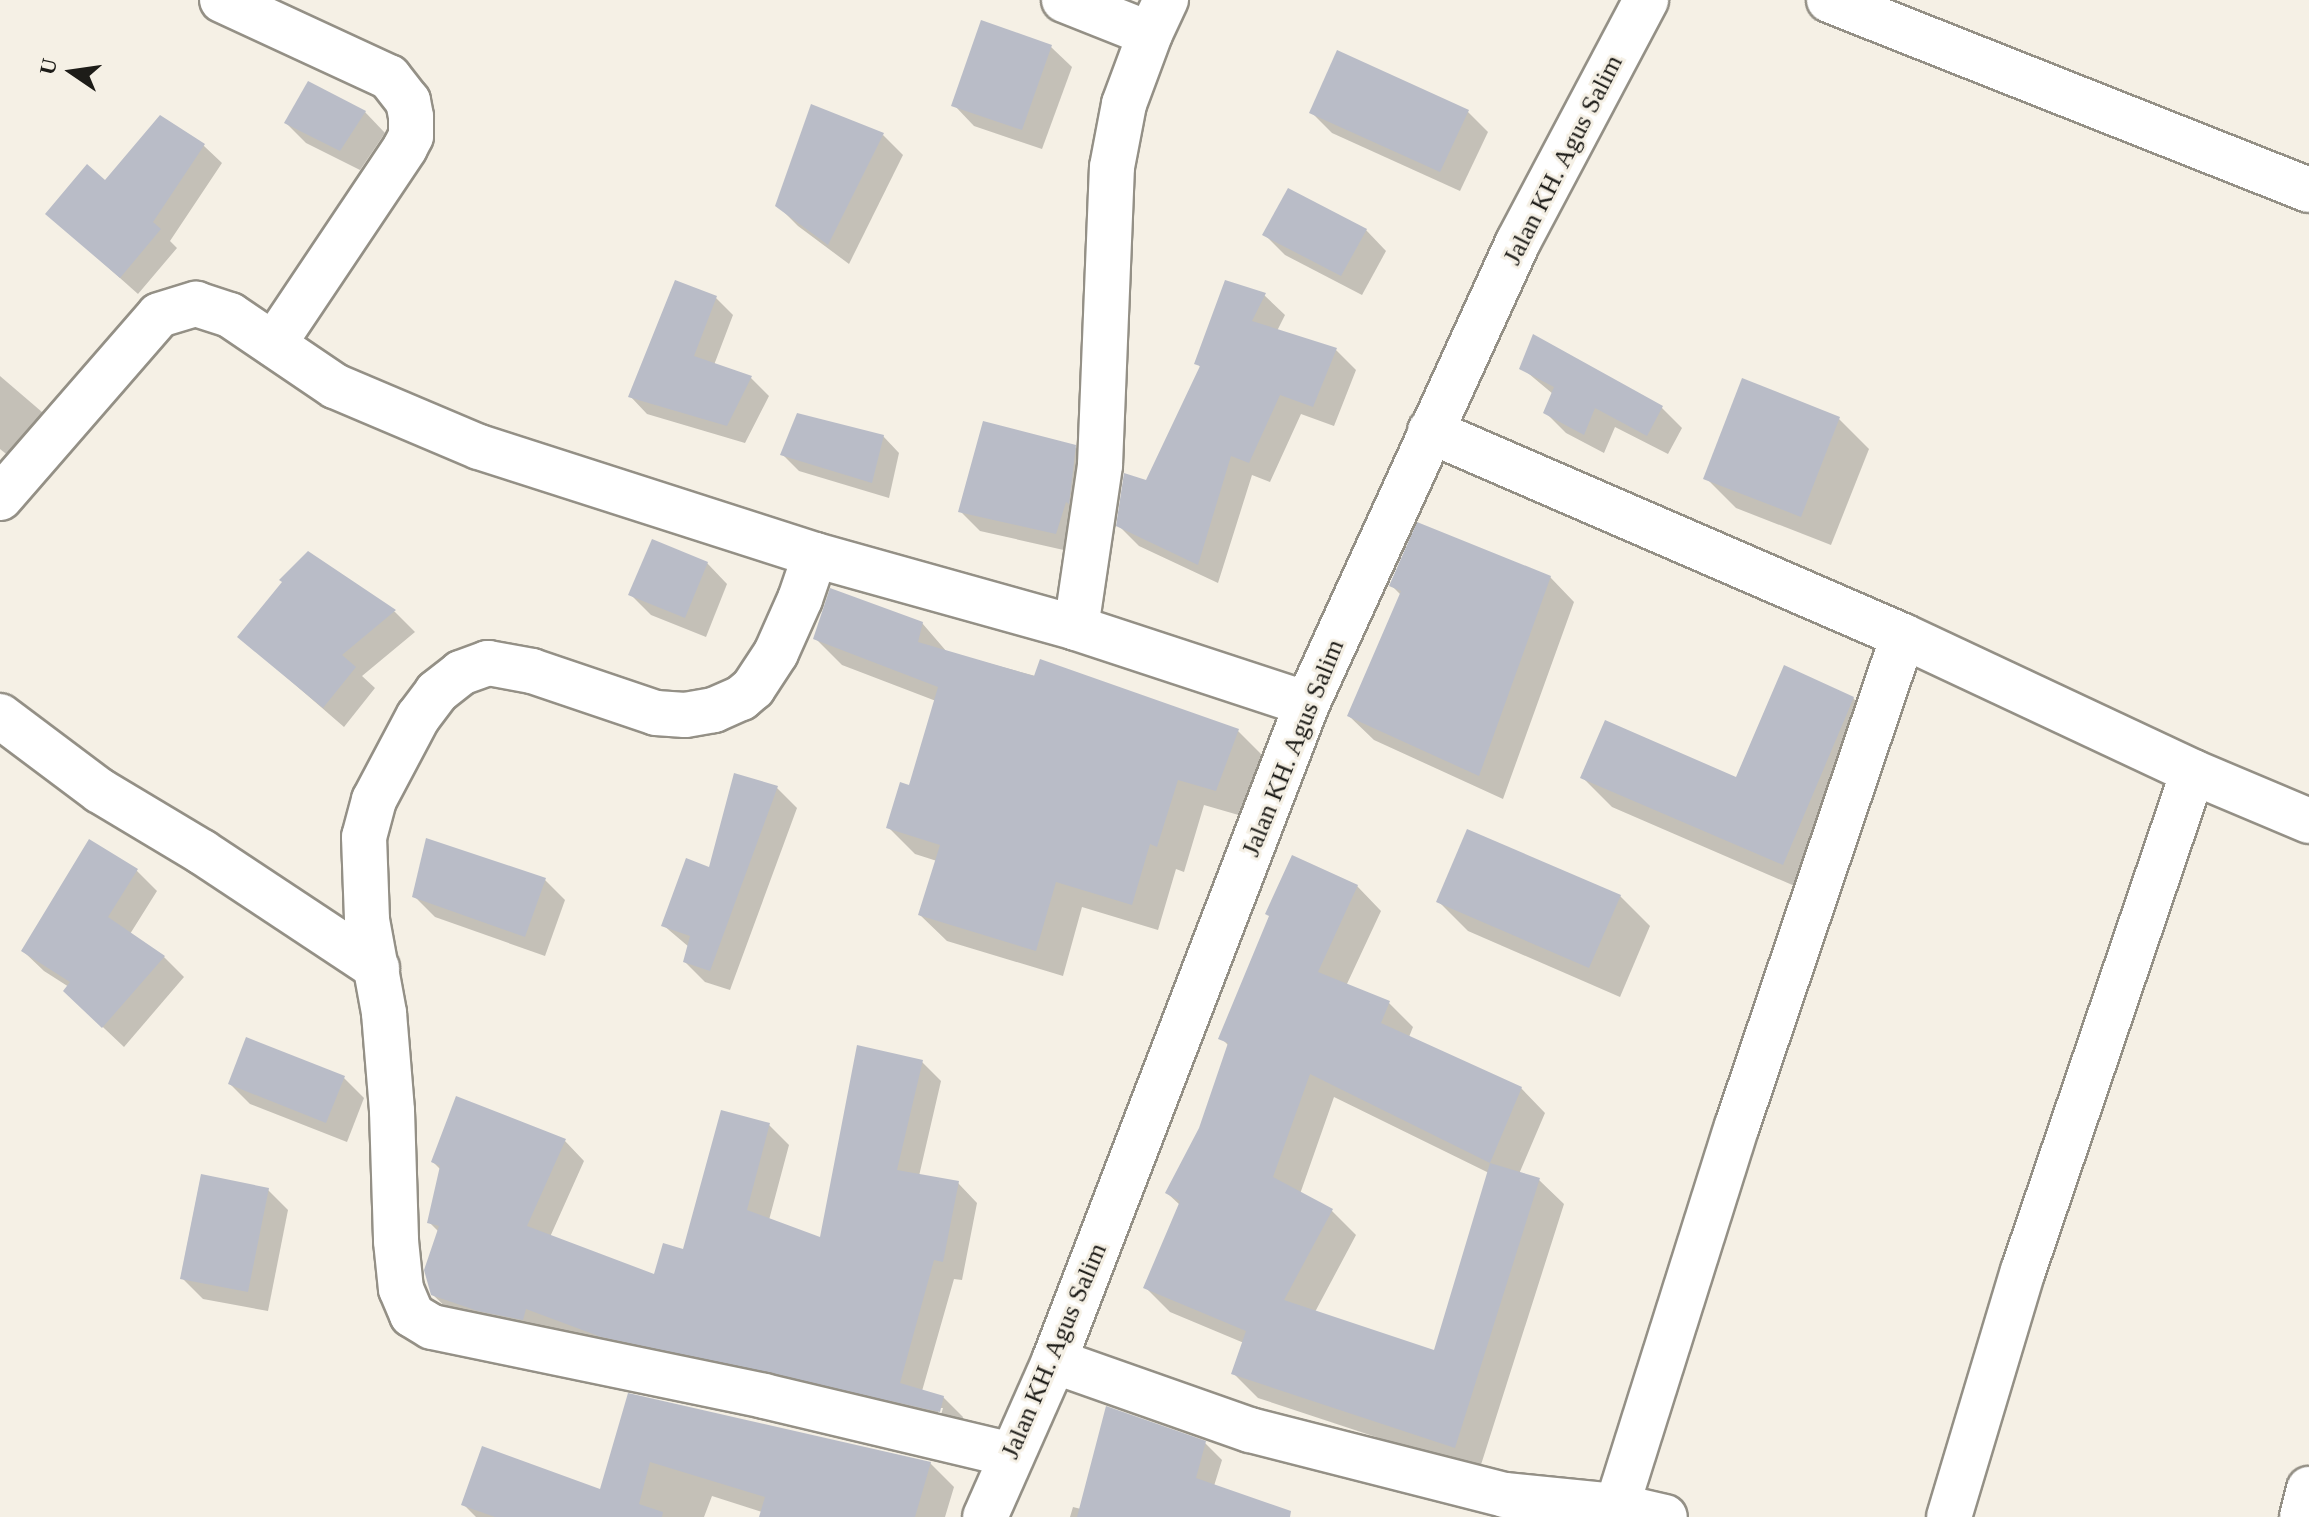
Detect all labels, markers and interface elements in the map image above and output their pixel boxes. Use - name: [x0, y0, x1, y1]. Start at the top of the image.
- north arrow: [32, 32, 112, 112]
- street label: Jalan KH. Agus Salim: [1496, 49, 1630, 271]
- text: U: [34, 56, 62, 77]
- street label: Jalan KH. Agus Salim: [1235, 634, 1351, 862]
- street label: Jalan KH. Agus Salim: [994, 1238, 1114, 1464]

